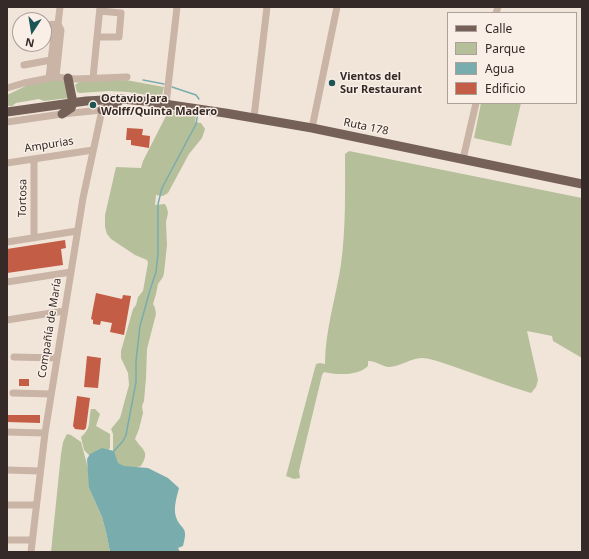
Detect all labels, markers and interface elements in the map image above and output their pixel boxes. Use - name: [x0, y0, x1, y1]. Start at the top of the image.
- north arrow: [12, 12, 52, 52]
- legend: [447, 12, 577, 104]
- text: Calle: [485, 20, 512, 37]
- text: N: [24, 35, 36, 52]
- text: Parque: [485, 40, 525, 57]
- text: Agua: [485, 60, 514, 77]
- place label: Vientos del Sur Restaurant: [340, 70, 422, 96]
- marker: Vientos del Sur Restaurant: [327, 78, 337, 88]
- text: Edificio: [485, 80, 526, 97]
- place label: Octavio Jara Wolff/Quinta Madero: [101, 92, 217, 118]
- marker: Octavio Jara Wolff/Quinta Madero: [88, 100, 98, 110]
- street label: Ruta 178: [342, 116, 390, 138]
- street label: Ampurias: [23, 135, 75, 155]
- street label: Tortosa: [16, 179, 30, 217]
- street label: Compañía de María: [36, 277, 64, 379]

